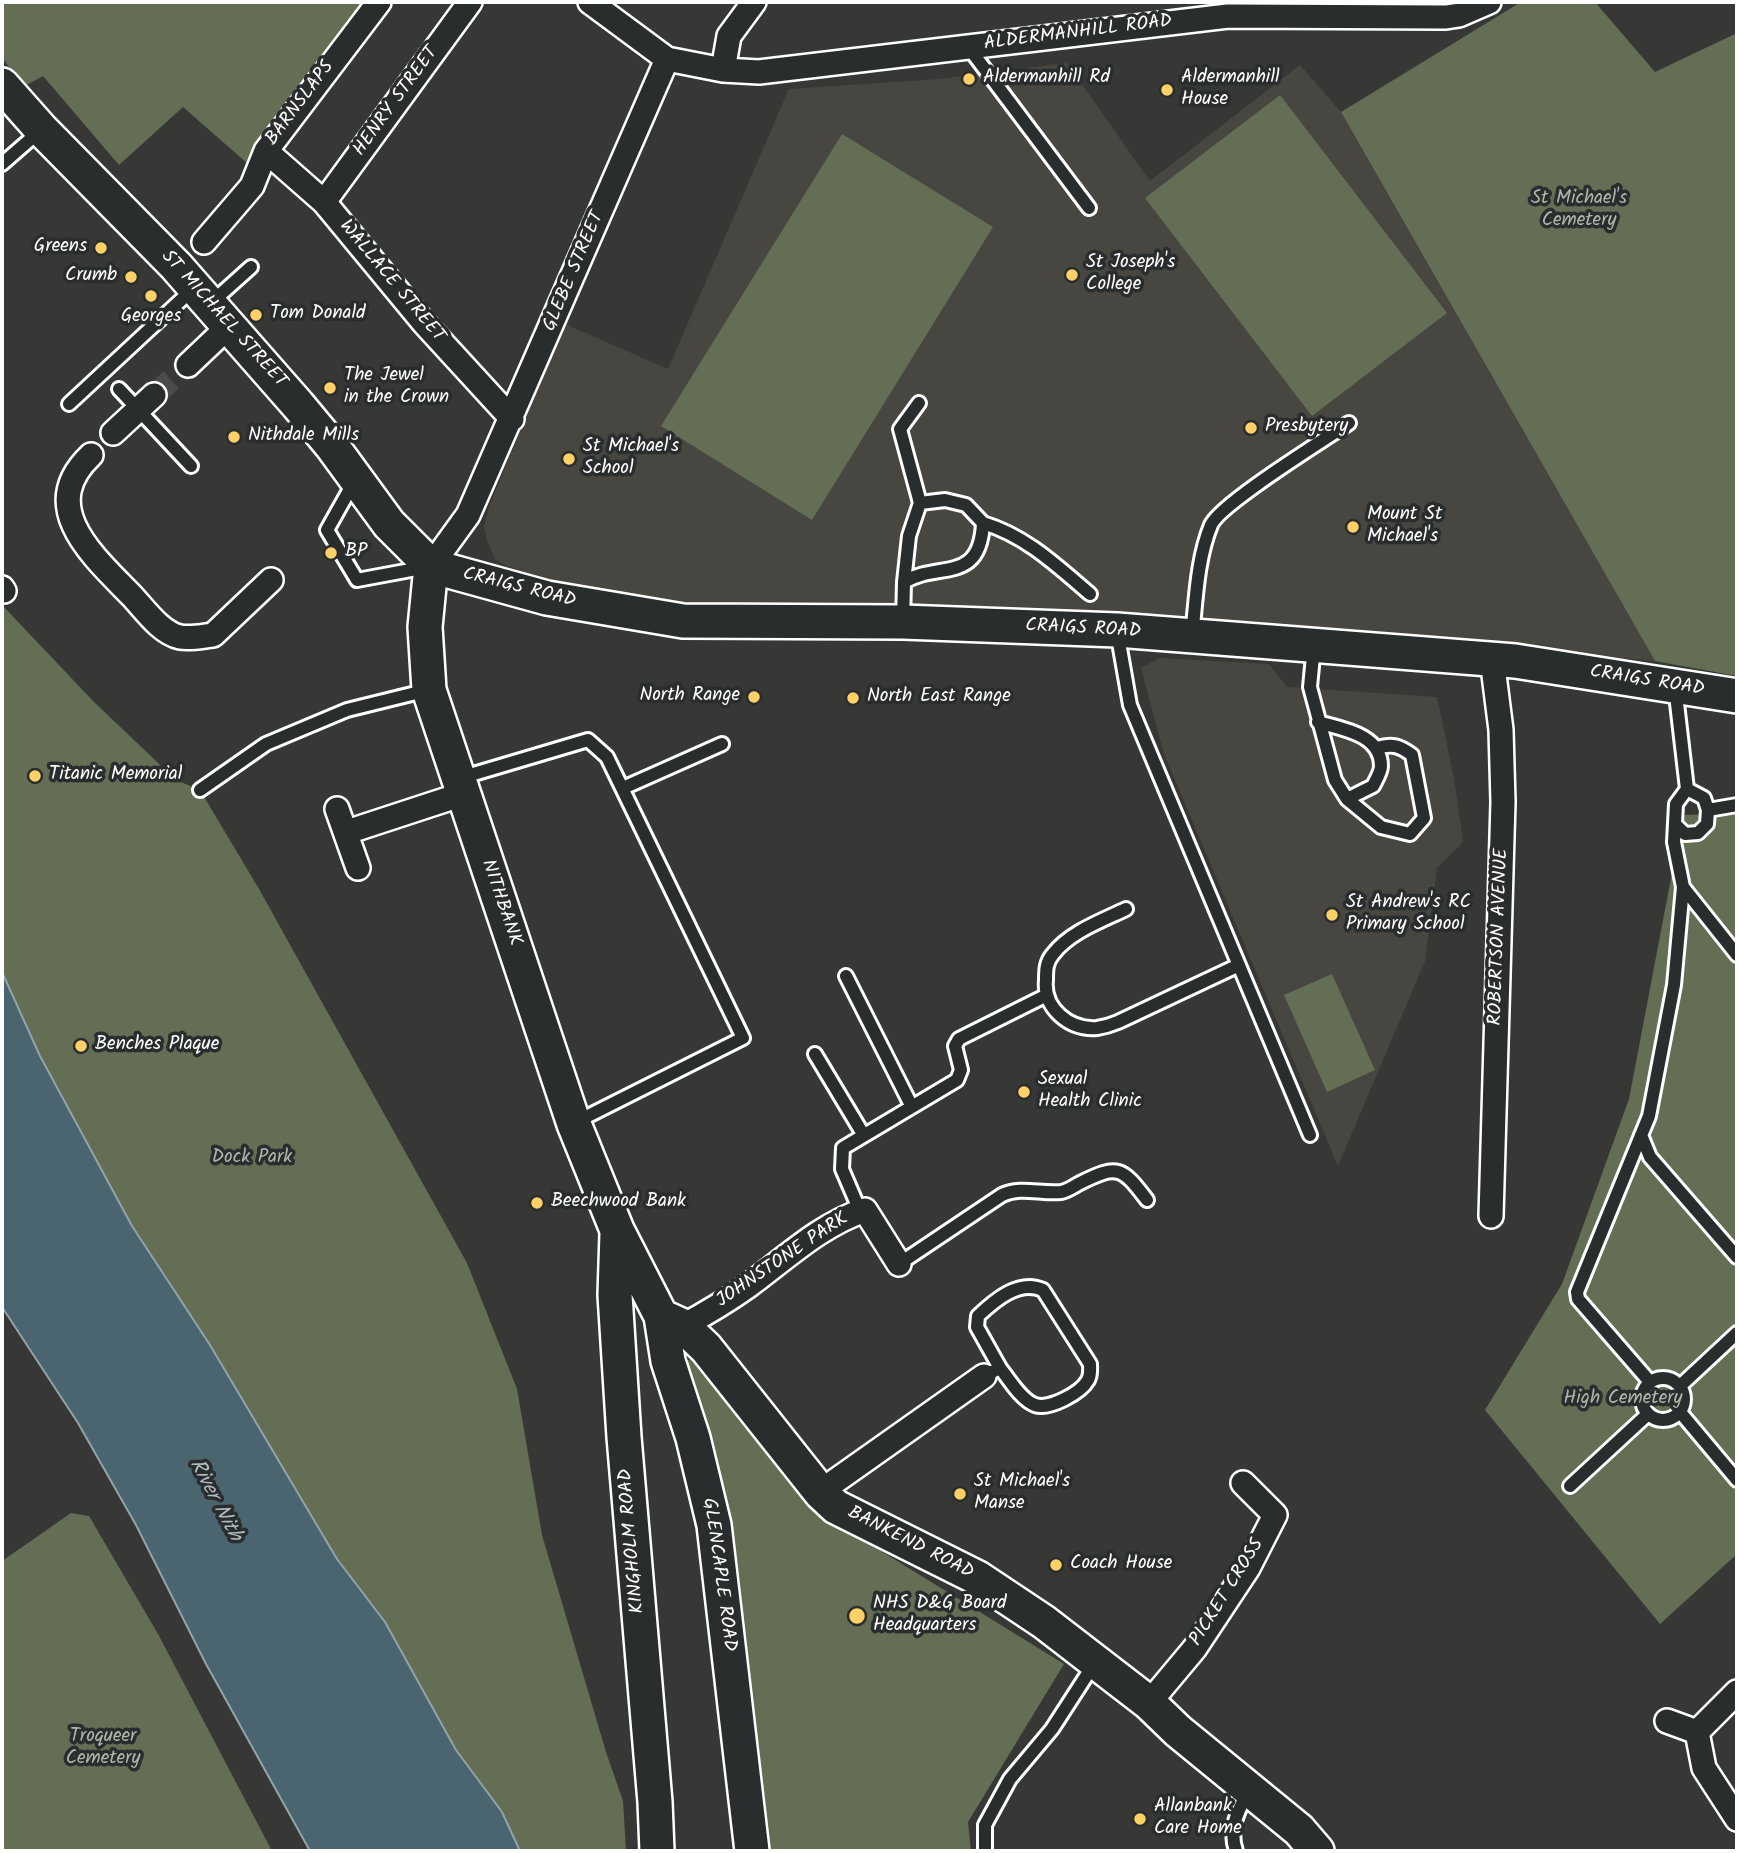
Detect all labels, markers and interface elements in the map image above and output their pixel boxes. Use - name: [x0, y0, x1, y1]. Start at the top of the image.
- street label: ALDERMANHILL ROAD: [983, 11, 1173, 57]
- street label: HENRY STREET: [350, 43, 444, 161]
- street label: BARNSLAPS: [262, 57, 340, 151]
- place label: Aldermanhill Rd: [983, 68, 1110, 90]
- place label: Aldermanhill House: [1181, 68, 1280, 112]
- marker: Aldermanhill Rd: [961, 71, 977, 87]
- marker: Aldermanhill House: [1159, 82, 1175, 98]
- park label: St Michael's Cemetery: [1531, 189, 1627, 233]
- street label: GLEBE STREET: [540, 209, 610, 335]
- street label: WALLACE STREET: [333, 216, 449, 348]
- place label: Greens: [34, 237, 87, 259]
- marker: Greens: [93, 240, 109, 256]
- street label: ST MICHAEL STREET: [155, 247, 291, 393]
- place label: St Joseph's College: [1086, 253, 1175, 297]
- place label: Crumb: [65, 266, 117, 288]
- marker: St Joseph's College: [1064, 267, 1080, 283]
- marker: Crumb: [123, 269, 139, 285]
- marker: Georges: [143, 288, 159, 304]
- place label: Tom Donald: [270, 304, 366, 326]
- place label: Georges: [121, 307, 181, 329]
- marker: Tom Donald: [248, 307, 264, 323]
- place label: The Jewel in the Crown: [344, 366, 449, 410]
- marker: The Jewel in the Crown: [322, 380, 338, 396]
- place label: Presbytery: [1265, 417, 1348, 439]
- marker: Presbytery: [1243, 420, 1259, 436]
- place label: Nithdale Mills: [248, 426, 359, 448]
- marker: Nithdale Mills: [226, 429, 242, 445]
- place label: St Michael's School: [583, 437, 679, 481]
- marker: St Michael's School: [561, 451, 577, 467]
- place label: Mount St Michael's: [1367, 505, 1442, 549]
- marker: Mount St Michael's: [1345, 519, 1361, 535]
- place label: BP: [345, 542, 367, 564]
- marker: BP: [323, 545, 339, 561]
- street label: CRAIGS ROAD: [460, 564, 578, 614]
- street label: CRAIGS ROAD: [1025, 616, 1141, 644]
- street label: CRAIGS ROAD: [1588, 662, 1706, 702]
- place label: North Range: [639, 686, 740, 708]
- place label: North East Range: [867, 687, 1011, 709]
- marker: North Range: [746, 689, 762, 705]
- marker: North East Range: [845, 690, 861, 706]
- place label: Titanic Memorial: [49, 765, 182, 787]
- marker: Titanic Memorial: [27, 768, 43, 784]
- street label: ROBERTSON AVENUE: [1486, 848, 1514, 1026]
- street label: NITHBANK: [475, 857, 525, 949]
- place label: St Andrew's RC Primary School: [1346, 893, 1471, 937]
- marker: St Andrew's RC Primary School: [1324, 907, 1340, 923]
- place label: Benches Plaque: [95, 1035, 219, 1057]
- marker: Benches Plaque: [73, 1038, 89, 1054]
- place label: Sexual Health Clinic: [1038, 1070, 1142, 1114]
- marker: Sexual Health Clinic: [1016, 1084, 1032, 1100]
- park label: Dock Park: [212, 1148, 292, 1170]
- place label: Beechwood Bank: [551, 1192, 686, 1214]
- marker: Beechwood Bank: [529, 1195, 545, 1211]
- street label: JOHNSTONE PARK: [713, 1209, 853, 1313]
- park label: High Cemetery: [1564, 1389, 1682, 1411]
- water label: River Nith: [182, 1456, 246, 1546]
- street label: KINGHOLM ROAD: [615, 1468, 651, 1614]
- place label: St Michael's Manse: [974, 1472, 1070, 1516]
- marker: St Michael's Manse: [952, 1486, 968, 1502]
- street label: GLENCAPLE ROAD: [696, 1497, 740, 1653]
- street label: BANKEND ROAD: [843, 1502, 977, 1586]
- street label: PICKET CROSS: [1186, 1535, 1270, 1651]
- place label: Coach House: [1070, 1554, 1172, 1576]
- marker: Coach House: [1048, 1557, 1064, 1573]
- place label: NHS D&G Board Headquarters: [873, 1594, 1007, 1638]
- marker: NHS D&G Board Headquarters: [847, 1606, 867, 1626]
- park label: Troqueer Cemetery: [66, 1727, 140, 1771]
- place label: Allanbank Care Home: [1154, 1797, 1242, 1841]
- marker: Allanbank Care Home: [1132, 1811, 1148, 1827]

